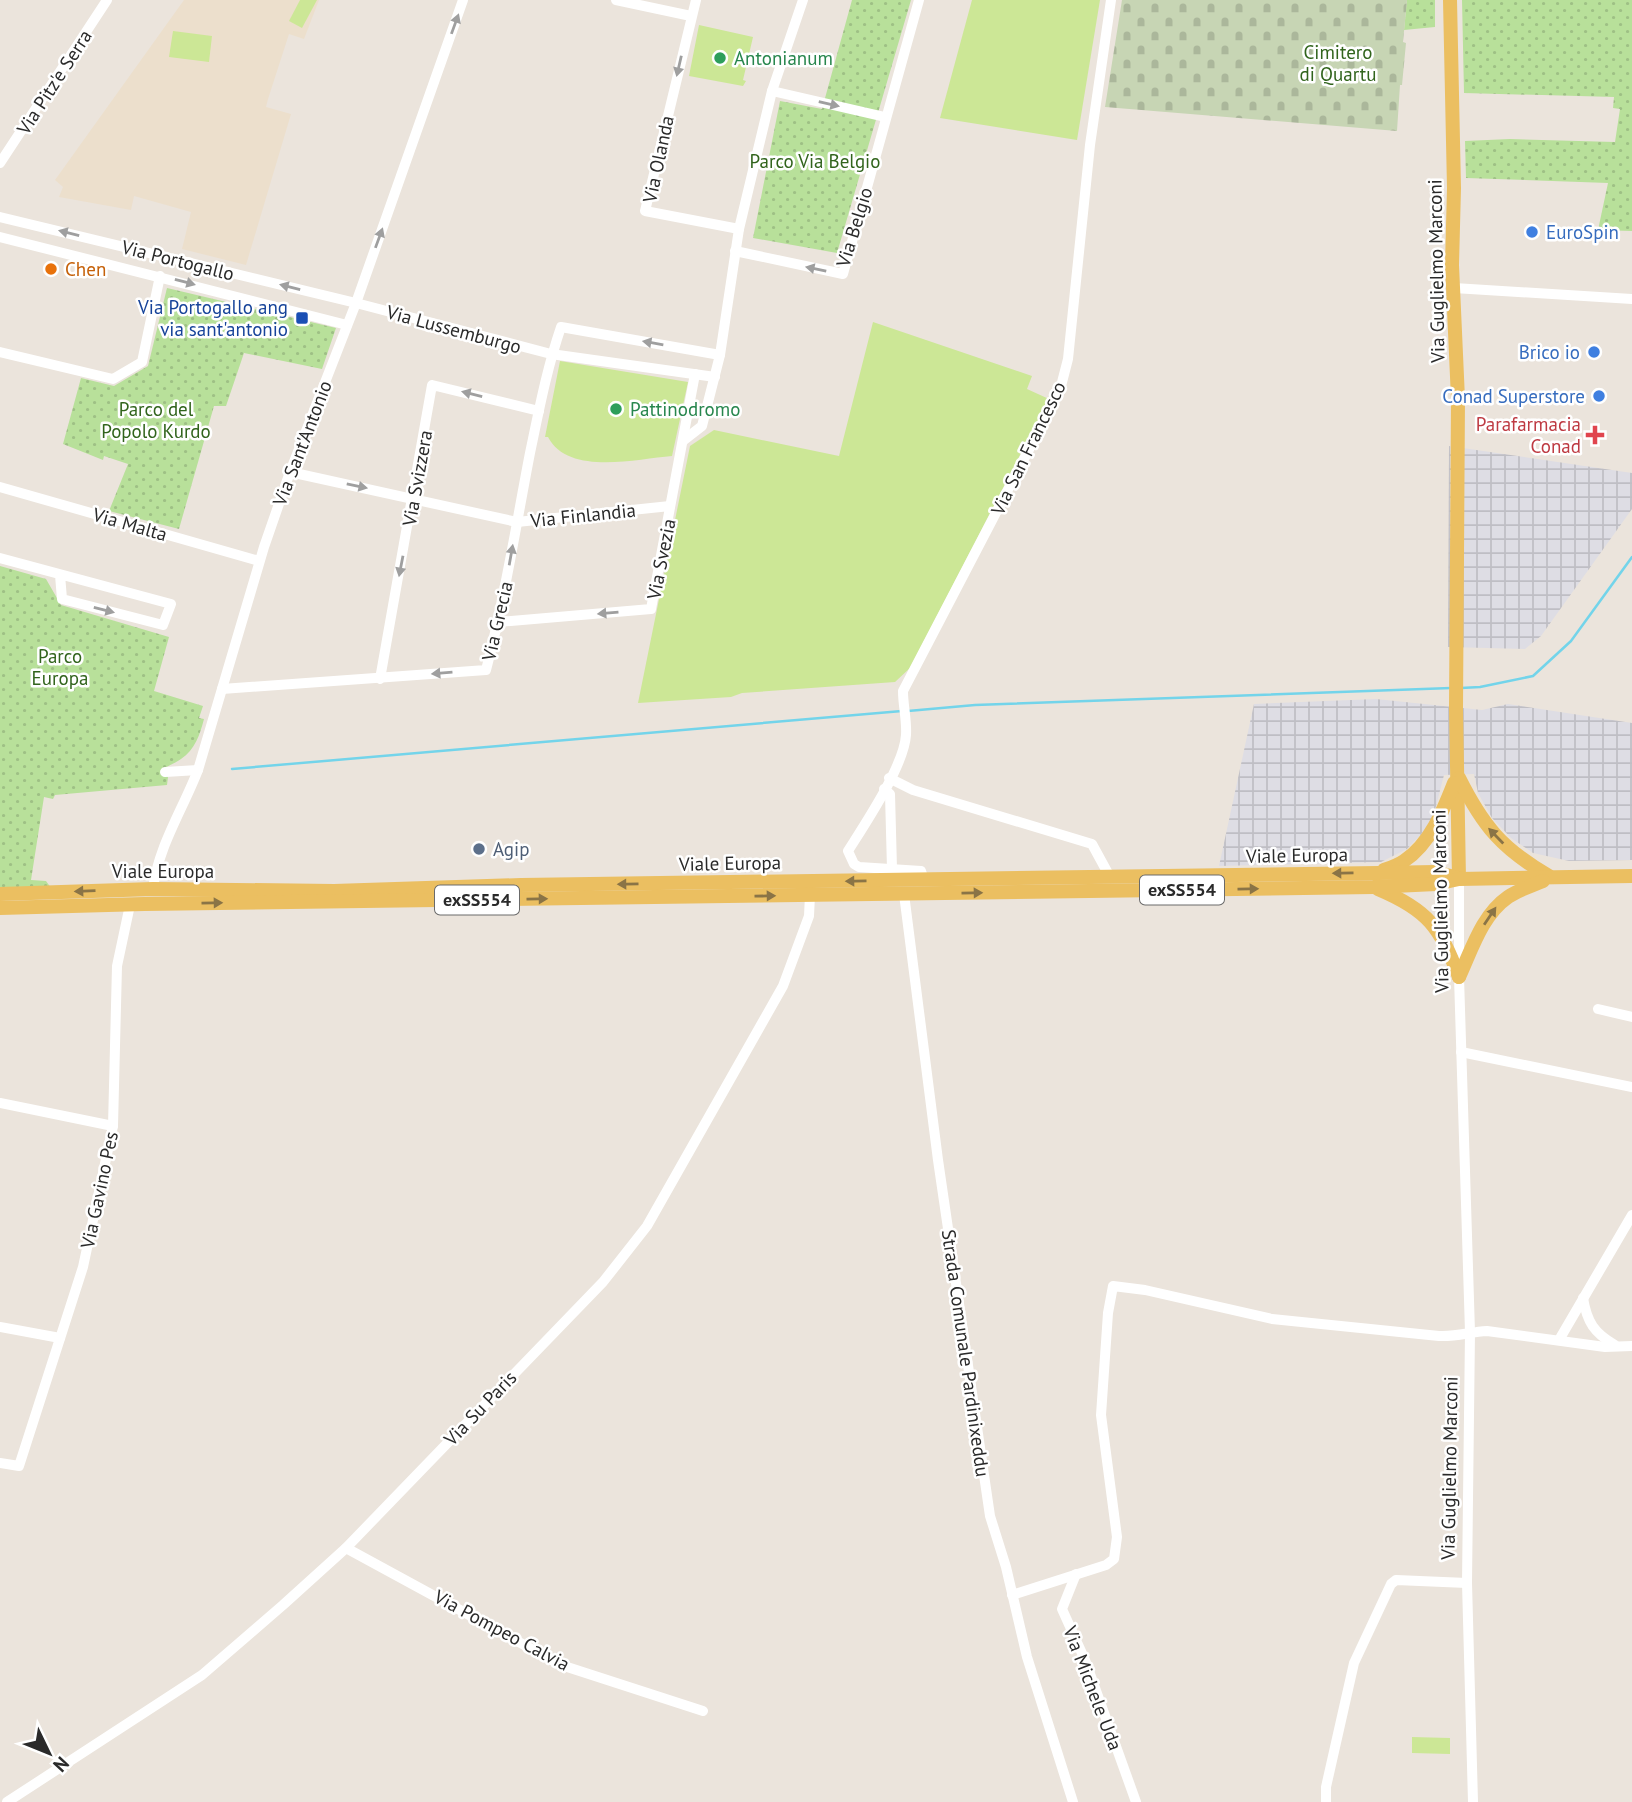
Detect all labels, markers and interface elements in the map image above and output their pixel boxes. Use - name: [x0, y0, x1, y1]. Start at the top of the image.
- one-way arrow: [450, 14, 461, 35]
- street label: Via Pitz'e Serra: [11, 25, 97, 140]
- park label: Cimitero di Quartu: [1300, 40, 1376, 86]
- place label: Antonianum: [734, 46, 833, 70]
- marker: Antonianum: [712, 50, 728, 66]
- one-way arrow: [674, 55, 685, 77]
- one-way arrow: [818, 99, 840, 110]
- street label: Via Olanda: [637, 113, 679, 206]
- park label: Parco Via Belgio: [750, 149, 880, 173]
- street label: Via Guglielmo Marconi: [1422, 179, 1450, 364]
- street label: Via Belgio: [830, 184, 877, 271]
- place label: EuroSpin: [1546, 220, 1619, 244]
- marker: EuroSpin: [1524, 224, 1540, 240]
- one-way arrow: [57, 227, 79, 238]
- one-way arrow: [374, 228, 385, 249]
- street label: Via Portogallo: [118, 234, 237, 286]
- place label: Chen: [65, 257, 106, 281]
- marker: Chen: [43, 261, 59, 277]
- one-way arrow: [804, 263, 826, 274]
- one-way arrow: [174, 277, 196, 288]
- one-way arrow: [279, 281, 301, 292]
- place label: Via Portogallo ang via sant'antonio: [137, 295, 288, 341]
- street label: Via Lussemburgo: [383, 299, 524, 359]
- marker: Via Portogallo ang via sant'antonio: [294, 310, 310, 326]
- one-way arrow: [642, 337, 664, 348]
- place label: Brico io: [1519, 340, 1580, 364]
- marker: Brico io: [1586, 344, 1602, 360]
- street label: Via Sant'Antonio: [267, 377, 337, 510]
- street label: Via San Francesco: [985, 377, 1071, 520]
- place label: Conad Superstore: [1442, 384, 1585, 408]
- marker: Conad Superstore: [1591, 388, 1607, 404]
- one-way arrow: [461, 389, 483, 400]
- park label: Parco del Popolo Kurdo: [101, 397, 211, 443]
- place label: Pattinodromo: [630, 397, 740, 421]
- marker: Pattinodromo: [608, 401, 624, 417]
- place label: Parafarmacia Conad: [1476, 412, 1581, 458]
- marker: Parafarmacia Conad: [1587, 427, 1603, 443]
- street label: Via Svizzera: [397, 428, 437, 529]
- one-way arrow: [346, 481, 368, 492]
- street label: Via Finlandia: [528, 498, 637, 533]
- street label: Via Malta: [89, 502, 170, 546]
- street label: Via Svezia: [641, 517, 681, 602]
- one-way arrow: [505, 544, 516, 566]
- one-way arrow: [395, 555, 406, 577]
- street label: Via Grecia: [476, 579, 518, 664]
- one-way arrow: [93, 605, 115, 616]
- one-way arrow: [597, 608, 619, 619]
- park label: Parco Europa: [32, 644, 88, 690]
- one-way arrow: [431, 668, 453, 679]
- street label: Via Guglielmo Marconi: [1426, 809, 1454, 994]
- one-way arrow: [1488, 828, 1505, 845]
- place label: Agip: [493, 837, 529, 861]
- marker: Agip: [471, 841, 487, 857]
- street label: Viale Europa: [1245, 842, 1348, 868]
- street label: Viale Europa: [678, 850, 781, 876]
- street label: Viale Europa: [111, 859, 214, 883]
- one-way arrow: [1332, 868, 1354, 879]
- one-way arrow: [844, 875, 866, 887]
- road number: exSS554: [1140, 876, 1224, 904]
- one-way arrow: [617, 878, 639, 890]
- one-way arrow: [1238, 883, 1260, 895]
- one-way arrow: [74, 885, 96, 897]
- road number: exSS554: [435, 886, 519, 915]
- one-way arrow: [961, 887, 983, 899]
- one-way arrow: [754, 890, 776, 902]
- one-way arrow: [527, 893, 549, 905]
- one-way arrow: [201, 897, 223, 909]
- one-way arrow: [1483, 907, 1497, 925]
- street label: Via Gavino Pes: [75, 1129, 123, 1252]
- street label: Strada Comunale Pardinixeddu: [937, 1228, 995, 1478]
- street label: Via Su Paris: [438, 1366, 522, 1451]
- street label: Via Guglielmo Marconi: [1435, 1376, 1463, 1561]
- street label: Via Pompeo Calvia: [429, 1584, 574, 1676]
- street label: Via Michele Uda: [1058, 1621, 1128, 1754]
- north arrow: [14, 1718, 84, 1788]
- text: N: [48, 1752, 74, 1777]

